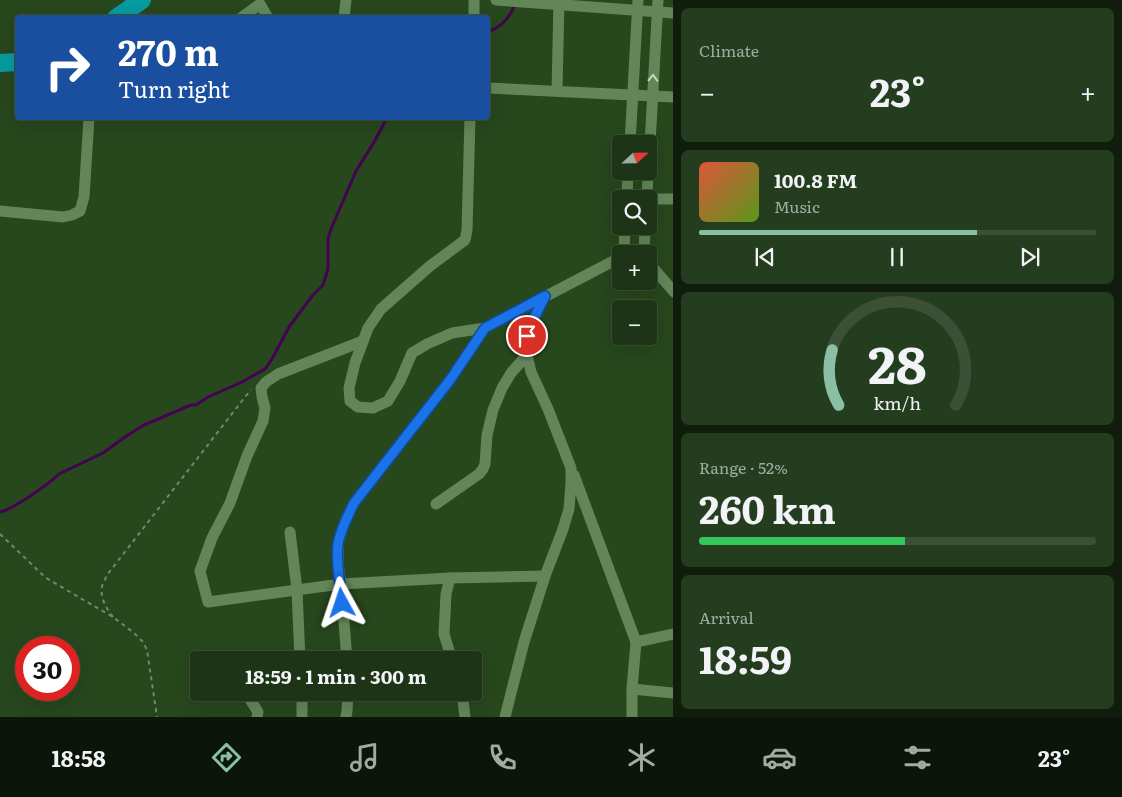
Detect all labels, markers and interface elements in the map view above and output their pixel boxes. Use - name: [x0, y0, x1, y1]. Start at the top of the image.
- text: 270 m: [118, 25, 219, 77]
- icon: right: [35, 35, 100, 100]
- text: Climate: [699, 38, 759, 62]
- text: 23°: [870, 62, 925, 119]
- text: −: [699, 70, 715, 112]
- text: +: [1080, 70, 1096, 112]
- text: Turn right: [118, 72, 230, 105]
- one-way arrow: [648, 74, 659, 82]
- north arrow: [612, 135, 658, 180]
- map controls: [612, 135, 657, 345]
- text: 100.8 FM: [774, 166, 857, 194]
- button: search: [612, 190, 657, 235]
- text: Music: [774, 194, 820, 218]
- icon: previous: [751, 243, 779, 271]
- icon: pause: [883, 243, 911, 271]
- icon: next: [1016, 243, 1044, 271]
- button: +: [612, 245, 657, 290]
- button: −: [612, 300, 657, 345]
- pin: [506, 315, 548, 357]
- icon: arrive: [513, 322, 541, 350]
- text: 28: [868, 323, 927, 400]
- text: km/h: [874, 389, 921, 416]
- text: Range · 52%: [699, 455, 788, 479]
- text: 260 km: [699, 479, 836, 536]
- position arrow: [315, 576, 367, 628]
- text: Arrival: [699, 605, 754, 629]
- text: 18:59: [699, 629, 792, 686]
- speed limit sign: 30: [15, 636, 80, 701]
- text: 18:59 · 1 min · 300 m: [245, 662, 427, 690]
- icon: directions: [209, 740, 244, 775]
- icon: music: [347, 740, 382, 775]
- icon: phone: [485, 740, 520, 775]
- icon: climate: [624, 740, 659, 775]
- icon: car: [762, 740, 797, 775]
- icon: filters: [900, 740, 935, 775]
- text: 18:58: [52, 741, 106, 774]
- text: 23°: [1038, 741, 1070, 774]

